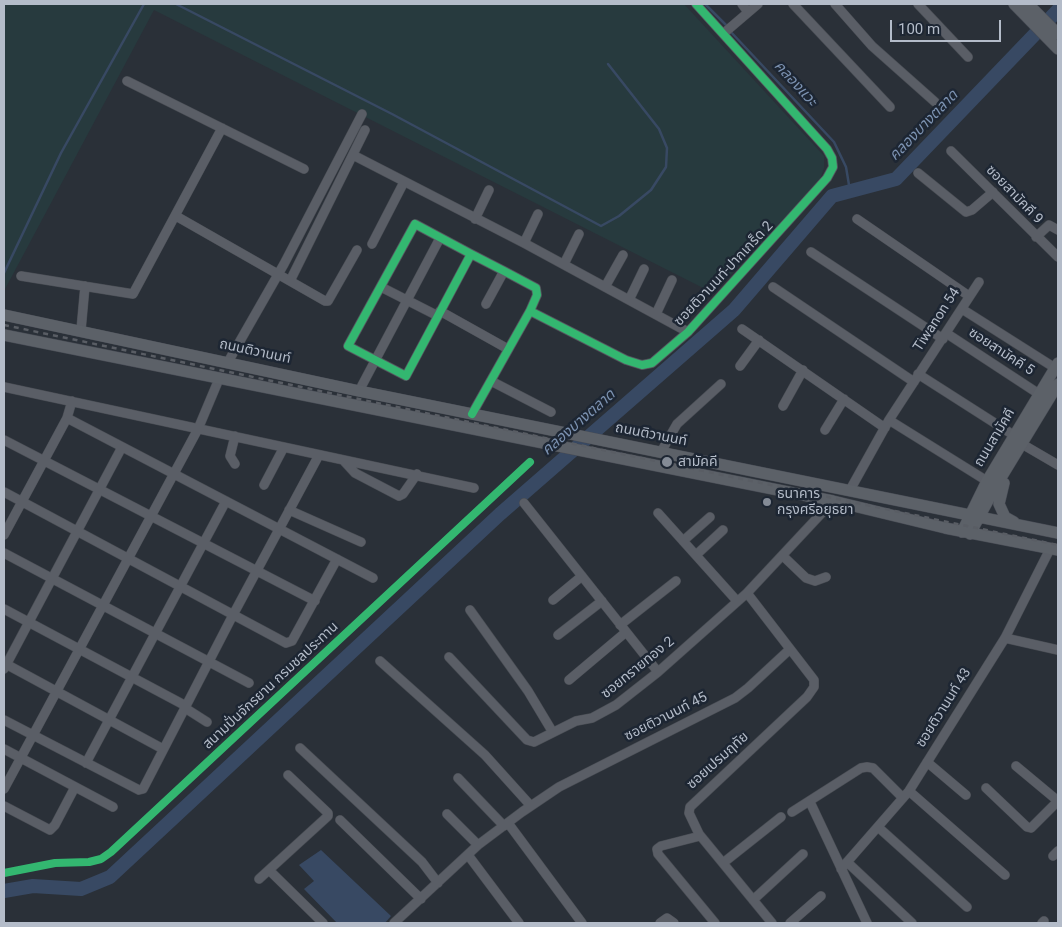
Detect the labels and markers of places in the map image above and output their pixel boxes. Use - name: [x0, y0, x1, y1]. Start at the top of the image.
- place label: สามัคคี: [678, 454, 717, 470]
- marker: สามัคคี: [660, 455, 674, 469]
- place label: ธนาคาร กรุงศรีอยุธยา: [777, 486, 853, 518]
- marker: ธนาคาร กรุงศรีอยุธยา: [761, 496, 773, 508]

